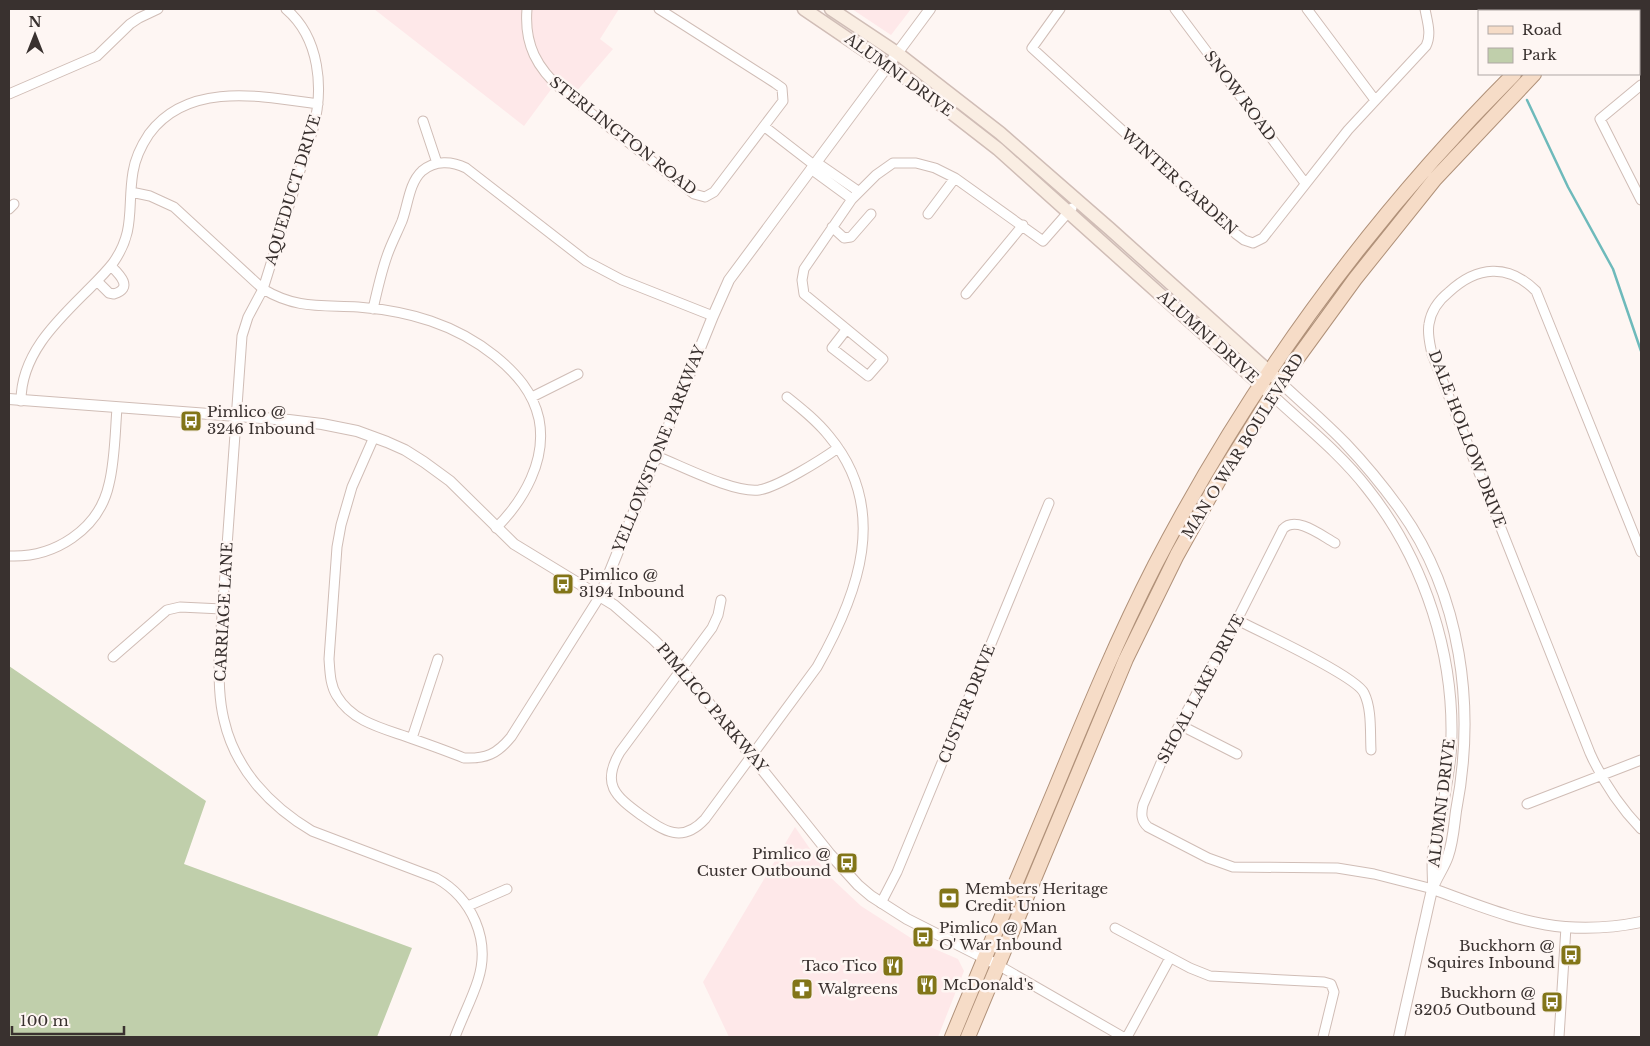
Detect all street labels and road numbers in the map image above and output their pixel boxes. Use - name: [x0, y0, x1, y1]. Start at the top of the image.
- street label: ALUMNI DRIVE: [841, 28, 957, 120]
- street label: SNOW ROAD: [1200, 47, 1281, 145]
- street label: STERLINGTON ROAD: [546, 72, 701, 199]
- street label: AQUEDUCT DRIVE: [260, 112, 325, 268]
- street label: WINTER GARDEN: [1117, 124, 1241, 239]
- street label: ALUMNI DRIVE: [1153, 286, 1263, 387]
- street label: YELLOWSTONE PARKWAY: [608, 342, 709, 556]
- street label: DALE HOLLOW DRIVE: [1425, 347, 1510, 530]
- street label: MAN O WAR BOULEVARD: [1178, 350, 1308, 542]
- street label: CARRIAGE LANE: [210, 542, 237, 682]
- street label: SHOAL LAKE DRIVE: [1153, 611, 1248, 767]
- street label: PIMLICO PARKWAY: [653, 639, 773, 777]
- street label: CUSTER DRIVE: [934, 641, 999, 766]
- street label: ALUMNI DRIVE: [1424, 738, 1459, 869]

